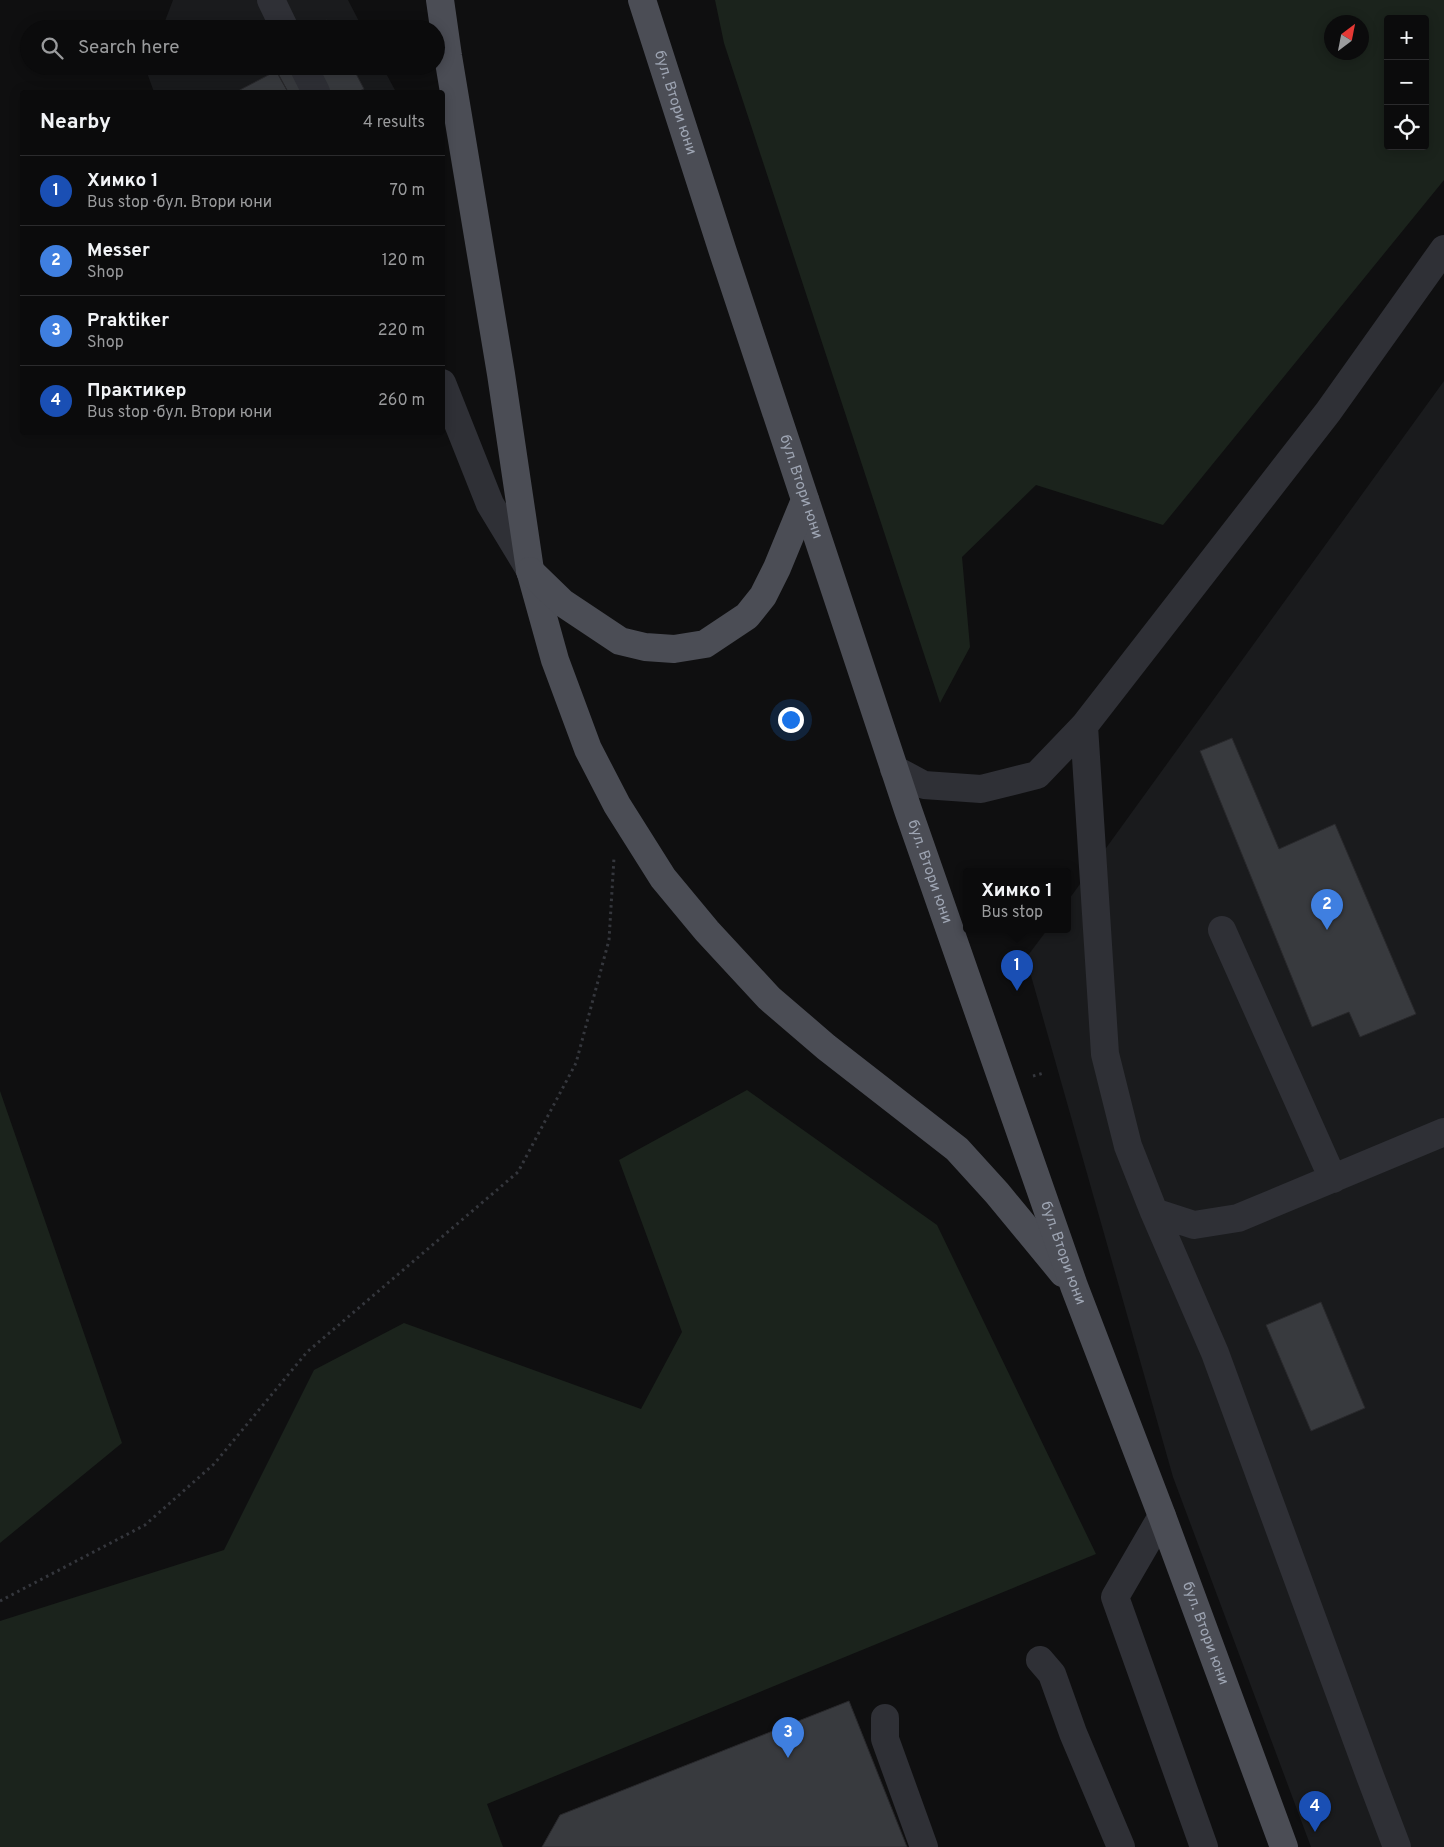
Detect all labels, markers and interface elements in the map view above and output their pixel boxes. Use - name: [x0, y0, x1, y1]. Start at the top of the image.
- north arrow: [1324, 15, 1369, 60]
- map controls: [1384, 15, 1429, 150]
- button: +: [1384, 15, 1429, 60]
- search box: [20, 20, 445, 75]
- icon: search: [38, 34, 66, 62]
- text: Search here: [78, 36, 180, 60]
- street label: бул. Втори юни: [649, 48, 701, 157]
- button: −: [1384, 60, 1429, 105]
- button: locate: [1384, 105, 1429, 150]
- text: Nearby: [40, 109, 111, 136]
- text: 4 results: [363, 113, 425, 133]
- text: Химко 1: [87, 169, 159, 193]
- text: 1: [53, 181, 59, 201]
- text: 70 m: [390, 181, 425, 201]
- text: Bus stop · бул. Втори юни: [87, 193, 272, 213]
- text: Messer: [87, 239, 150, 263]
- text: 2: [51, 251, 61, 271]
- text: 120 m: [382, 251, 425, 271]
- text: Shop: [87, 263, 124, 283]
- text: Praktiker: [87, 309, 169, 333]
- text: 3: [51, 321, 61, 341]
- text: 220 m: [378, 321, 425, 341]
- text: Shop: [87, 333, 124, 353]
- text: Практикер: [87, 379, 187, 403]
- text: 4: [51, 391, 61, 411]
- text: 260 m: [378, 391, 425, 411]
- text: Bus stop · бул. Втори юни: [87, 403, 272, 423]
- street label: бул. Втори юни: [775, 432, 827, 541]
- your location: [778, 707, 804, 733]
- street label: бул. Втори юни: [903, 817, 956, 926]
- popup: [963, 868, 1071, 933]
- text: Химко 1: [981, 879, 1053, 903]
- pin: 2: [1311, 889, 1343, 930]
- text: Bus stop: [981, 903, 1043, 923]
- pin: 1: [1001, 950, 1033, 991]
- street label: бул. Втори юни: [1036, 1199, 1090, 1308]
- street label: бул. Втори юни: [1178, 1579, 1233, 1688]
- pin: 3: [772, 1717, 804, 1758]
- pin: 4: [1299, 1791, 1331, 1832]

